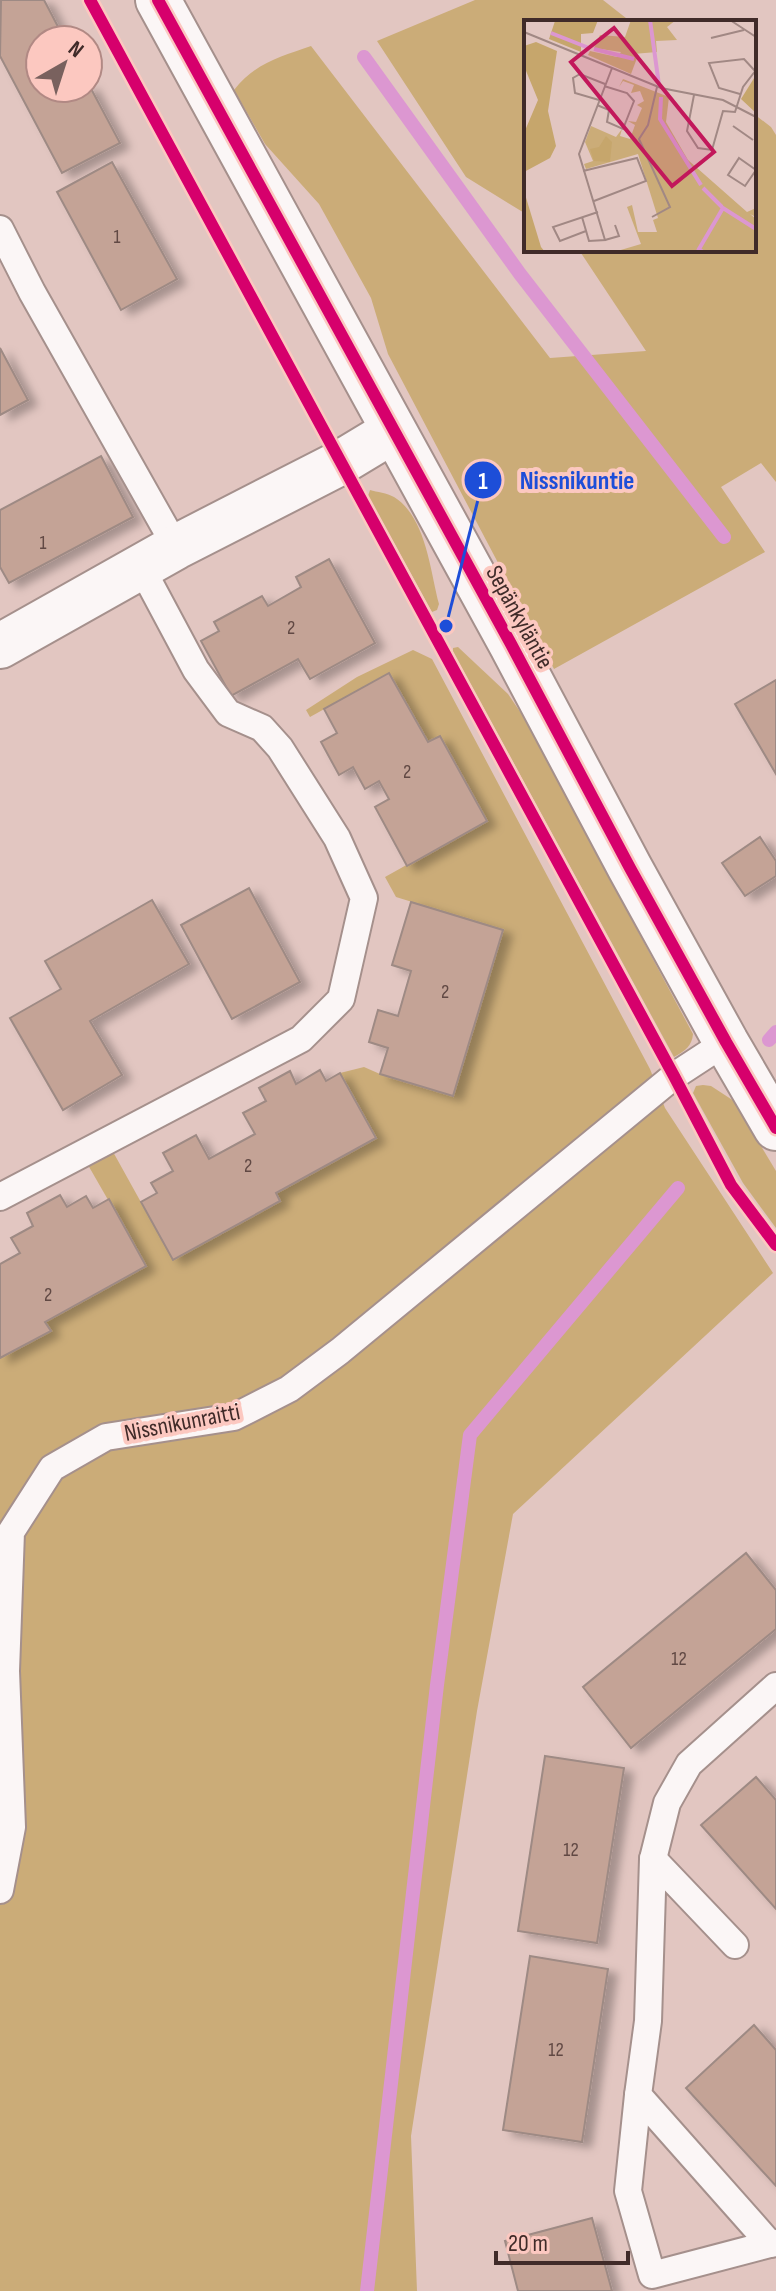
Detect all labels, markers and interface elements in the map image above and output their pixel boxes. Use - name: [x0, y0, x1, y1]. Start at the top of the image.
- inset map: [524, 20, 756, 252]
- north arrow: [24, 24, 104, 104]
- text: N: [63, 35, 89, 64]
- house number: 1: [114, 225, 121, 249]
- callout: Nissnikuntie: [463, 455, 650, 505]
- text: Nissnikuntie: [520, 466, 634, 497]
- text: 1: [478, 467, 488, 496]
- house number: 1: [40, 531, 47, 555]
- street label: Sepänkyläntie: [479, 561, 560, 674]
- house number: 2: [287, 616, 295, 640]
- house number: 2: [403, 760, 411, 784]
- house number: 2: [441, 980, 449, 1004]
- house number: 2: [244, 1154, 252, 1178]
- house number: 2: [44, 1283, 52, 1307]
- street label: Nissnikunraitti: [122, 1397, 242, 1448]
- house number: 12: [671, 1647, 687, 1671]
- house number: 12: [563, 1838, 579, 1862]
- house number: 12: [548, 2038, 564, 2062]
- scale bar: [496, 2215, 628, 2265]
- text: 20 m: [508, 2229, 548, 2258]

